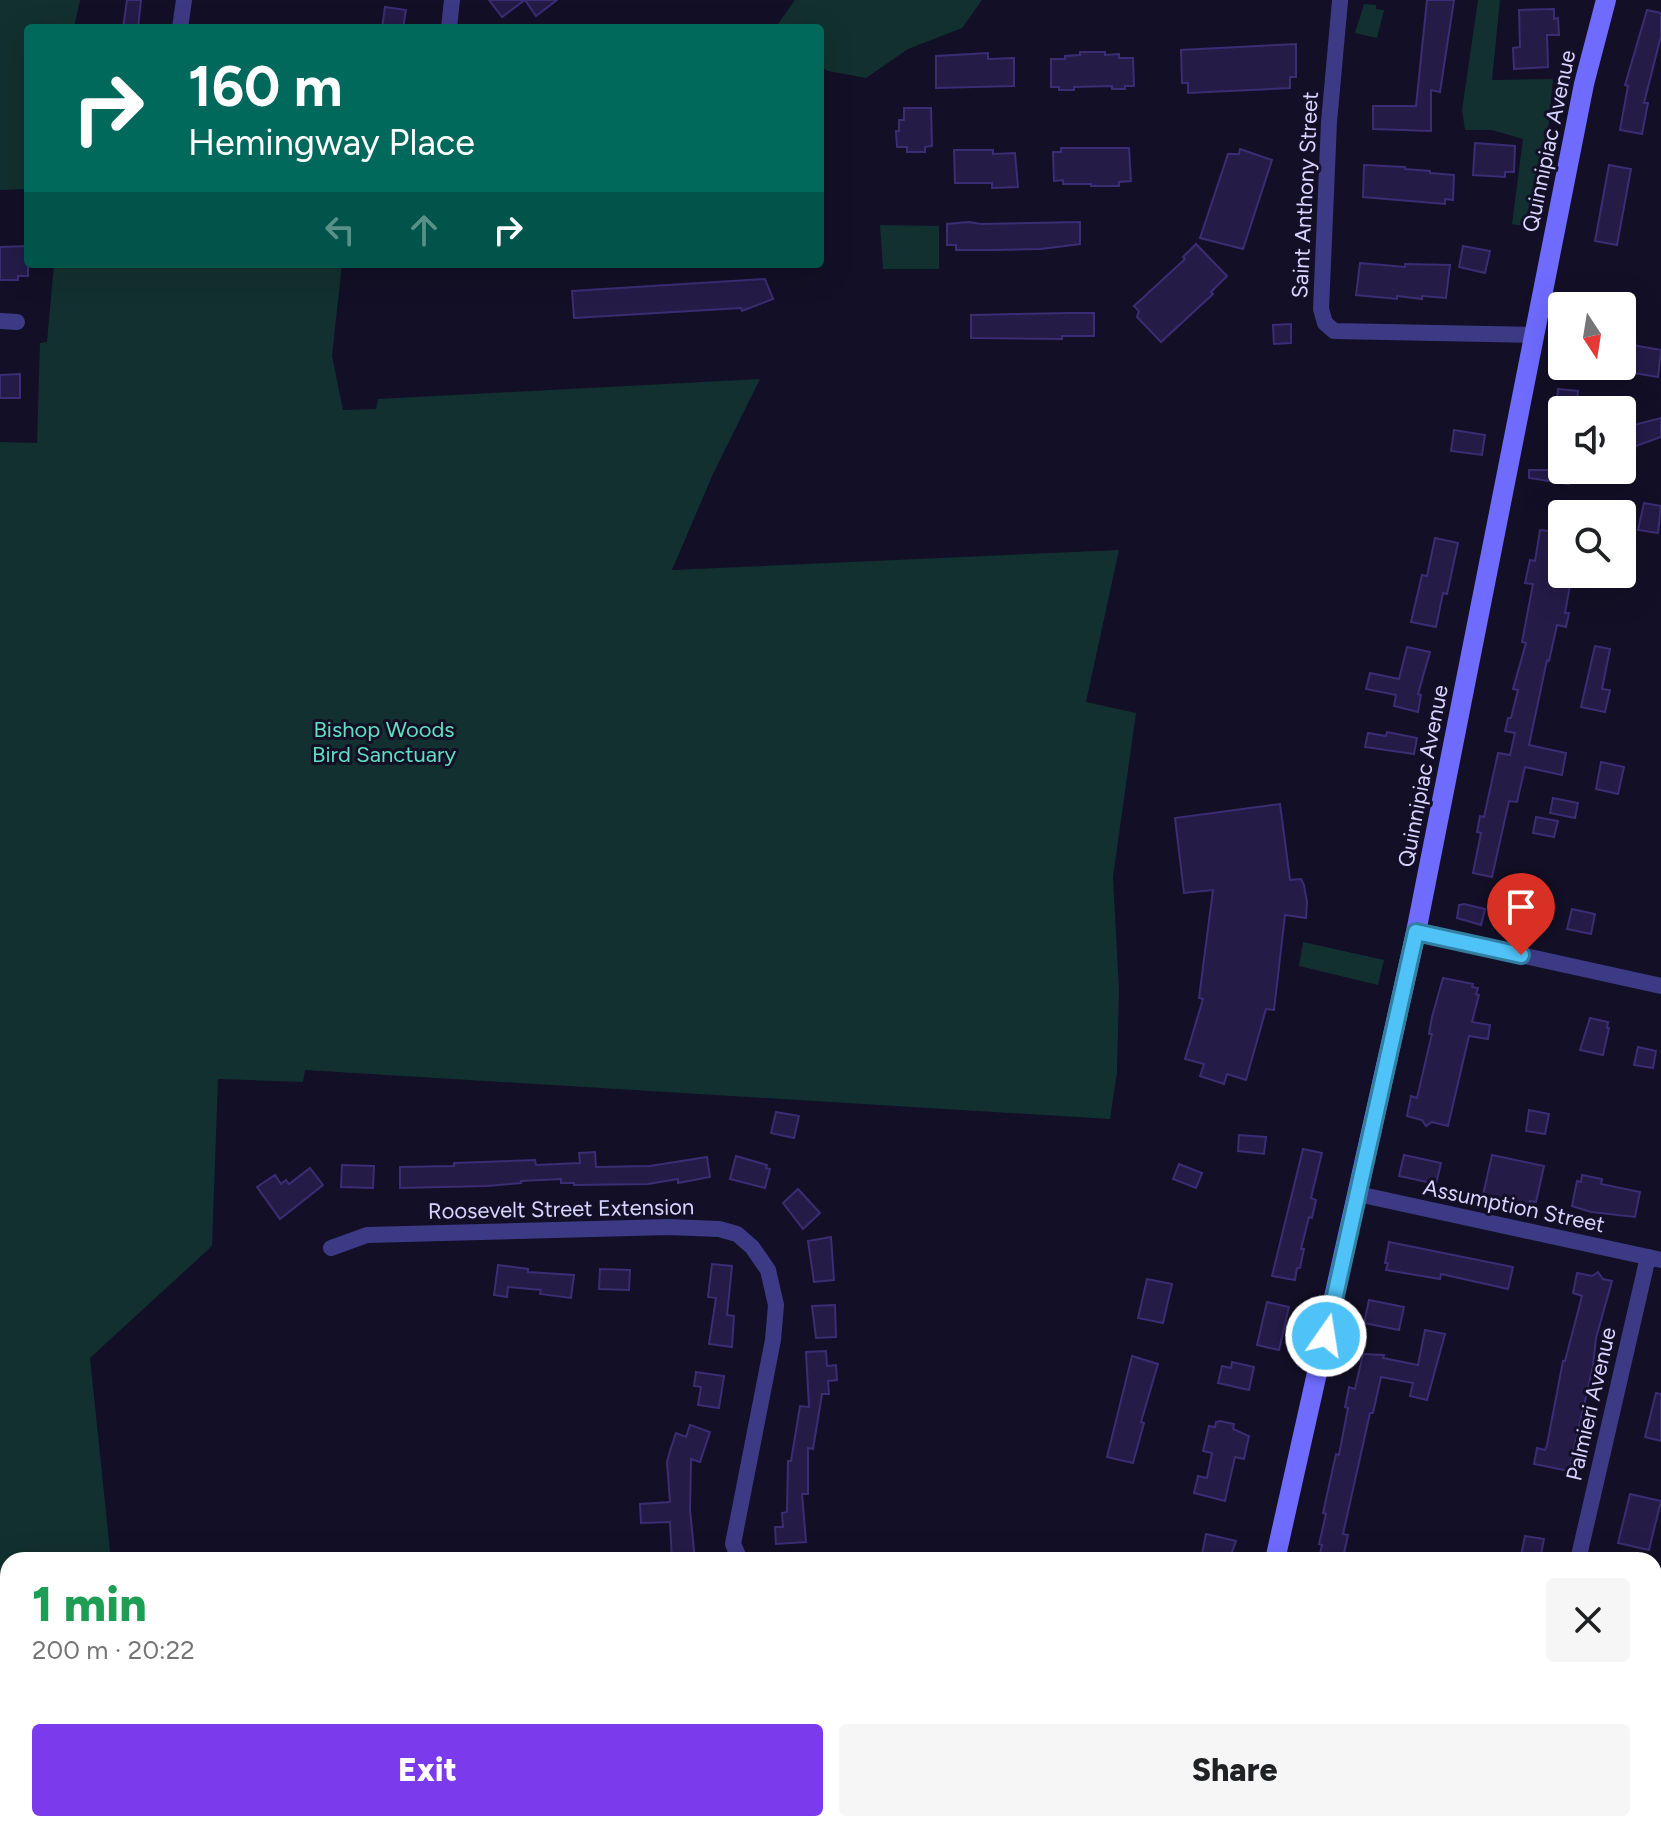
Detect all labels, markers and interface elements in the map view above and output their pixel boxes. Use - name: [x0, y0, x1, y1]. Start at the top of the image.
- street label: Quinnipiac Avenue: [1517, 48, 1581, 234]
- text: 160 m: [188, 53, 343, 120]
- icon: right: [56, 56, 160, 160]
- street label: Saint Anthony Street: [1286, 91, 1324, 299]
- text: Hemingway Place: [188, 121, 475, 164]
- icon: left: [318, 208, 362, 252]
- icon: ahead: [402, 208, 446, 252]
- icon: right: [486, 208, 530, 252]
- north arrow: [1548, 292, 1636, 380]
- map controls: [1548, 292, 1636, 588]
- button: sound: [1548, 396, 1636, 484]
- button: search: [1548, 500, 1636, 588]
- street label: Quinnipiac Avenue: [1392, 682, 1454, 870]
- park label: Bishop Woods Bird Sanctuary: [312, 716, 456, 768]
- pin: [1487, 873, 1555, 955]
- icon: arrive: [1499, 885, 1543, 929]
- street label: Assumption Street: [1421, 1174, 1607, 1238]
- street label: Roosevelt Street Extension: [428, 1193, 694, 1225]
- position arrow: [1284, 1294, 1368, 1378]
- street label: Palmieri Avenue: [1560, 1325, 1622, 1483]
- text: 1 min: [32, 1575, 147, 1633]
- button: close: [1546, 1578, 1630, 1662]
- text: 200 m · 20:22: [32, 1634, 195, 1666]
- button: Exit: [32, 1724, 823, 1816]
- button: Share: [839, 1724, 1630, 1816]

